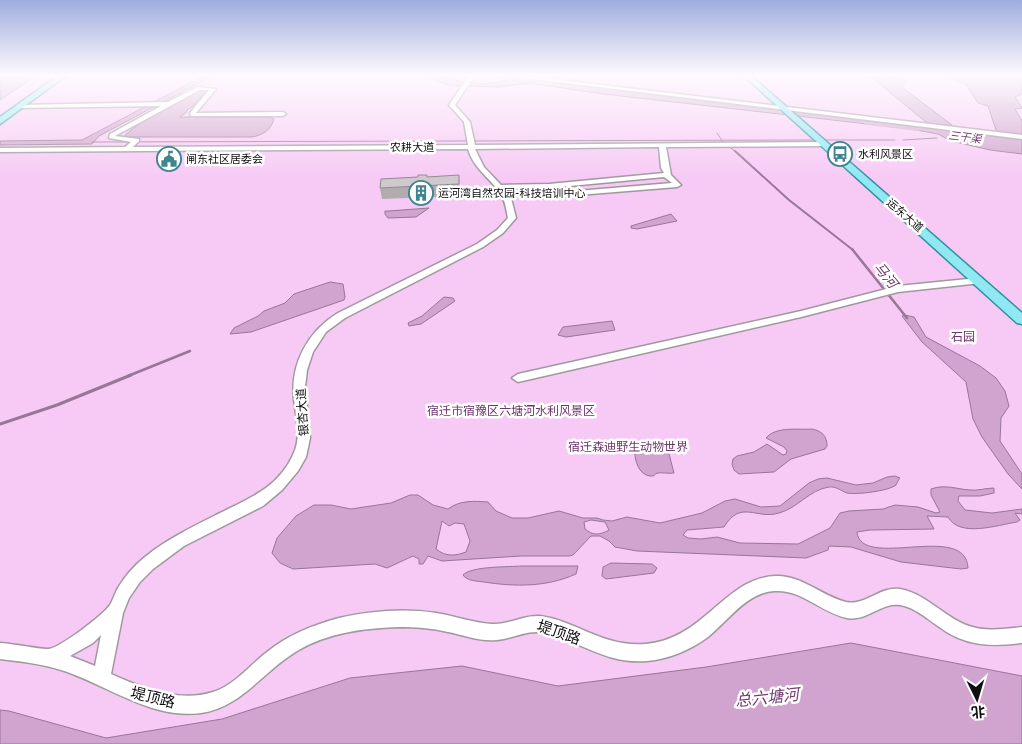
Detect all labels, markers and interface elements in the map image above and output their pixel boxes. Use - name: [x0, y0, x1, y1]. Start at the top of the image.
- water label: 三干渠: [948, 128, 984, 146]
- street label: 农耕大道: [390, 140, 434, 154]
- bus stop icon: 水利风景区: [827, 141, 853, 167]
- public building icon: 闸东社区居委会: [156, 146, 182, 172]
- place label: 水利风景区: [858, 147, 913, 161]
- place label: 闸东社区居委会: [186, 152, 263, 166]
- building icon: 运河湾自然农园-科技培训中心: [408, 180, 434, 206]
- place label: 运河湾自然农园-科技培训中心: [438, 186, 585, 200]
- street label: 运东大道: [884, 195, 926, 235]
- water label: 马河: [870, 258, 904, 294]
- park label: 石园: [951, 329, 975, 344]
- street label: 银杏大道: [293, 388, 311, 436]
- park label: 宿迁市宿豫区六塘河水利风景区: [427, 403, 595, 418]
- park label: 宿迁森迪野生动物世界: [568, 439, 688, 454]
- street label: 堤顶路: [535, 616, 583, 648]
- north arrow: [952, 674, 1002, 724]
- street label: 堤顶路: [129, 682, 177, 712]
- water label: 总六塘河: [734, 683, 803, 710]
- text: 北: [970, 702, 986, 722]

